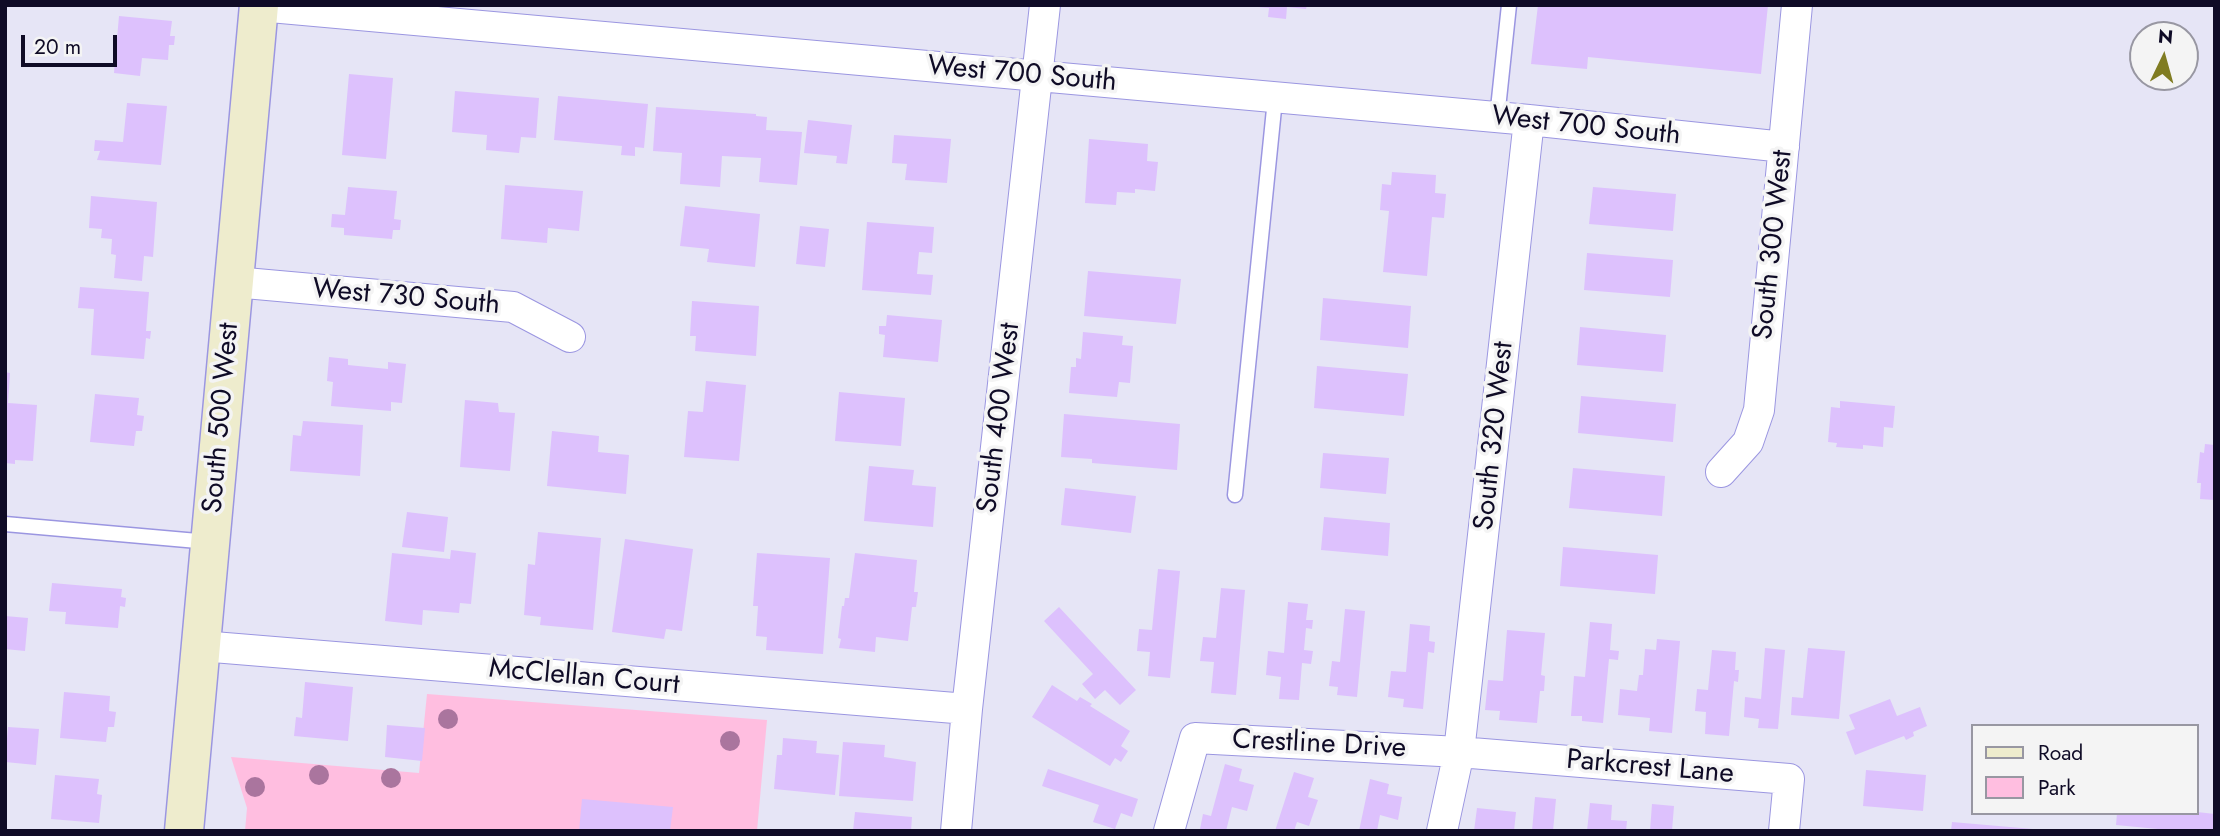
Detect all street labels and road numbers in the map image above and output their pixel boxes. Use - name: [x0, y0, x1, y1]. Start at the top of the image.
- street label: West 700 South: [926, 50, 1118, 100]
- street label: West 700 South: [1490, 100, 1682, 154]
- street label: South 300 West: [1747, 149, 1801, 341]
- street label: West 730 South: [311, 273, 501, 323]
- street label: South 500 West: [197, 321, 247, 515]
- street label: South 400 West: [972, 321, 1028, 515]
- street label: South 320 West: [1468, 340, 1522, 532]
- street label: McClellan Court: [487, 653, 681, 703]
- street label: Crestline Drive: [1231, 724, 1407, 766]
- street label: Parkcrest Lane: [1565, 744, 1735, 792]

